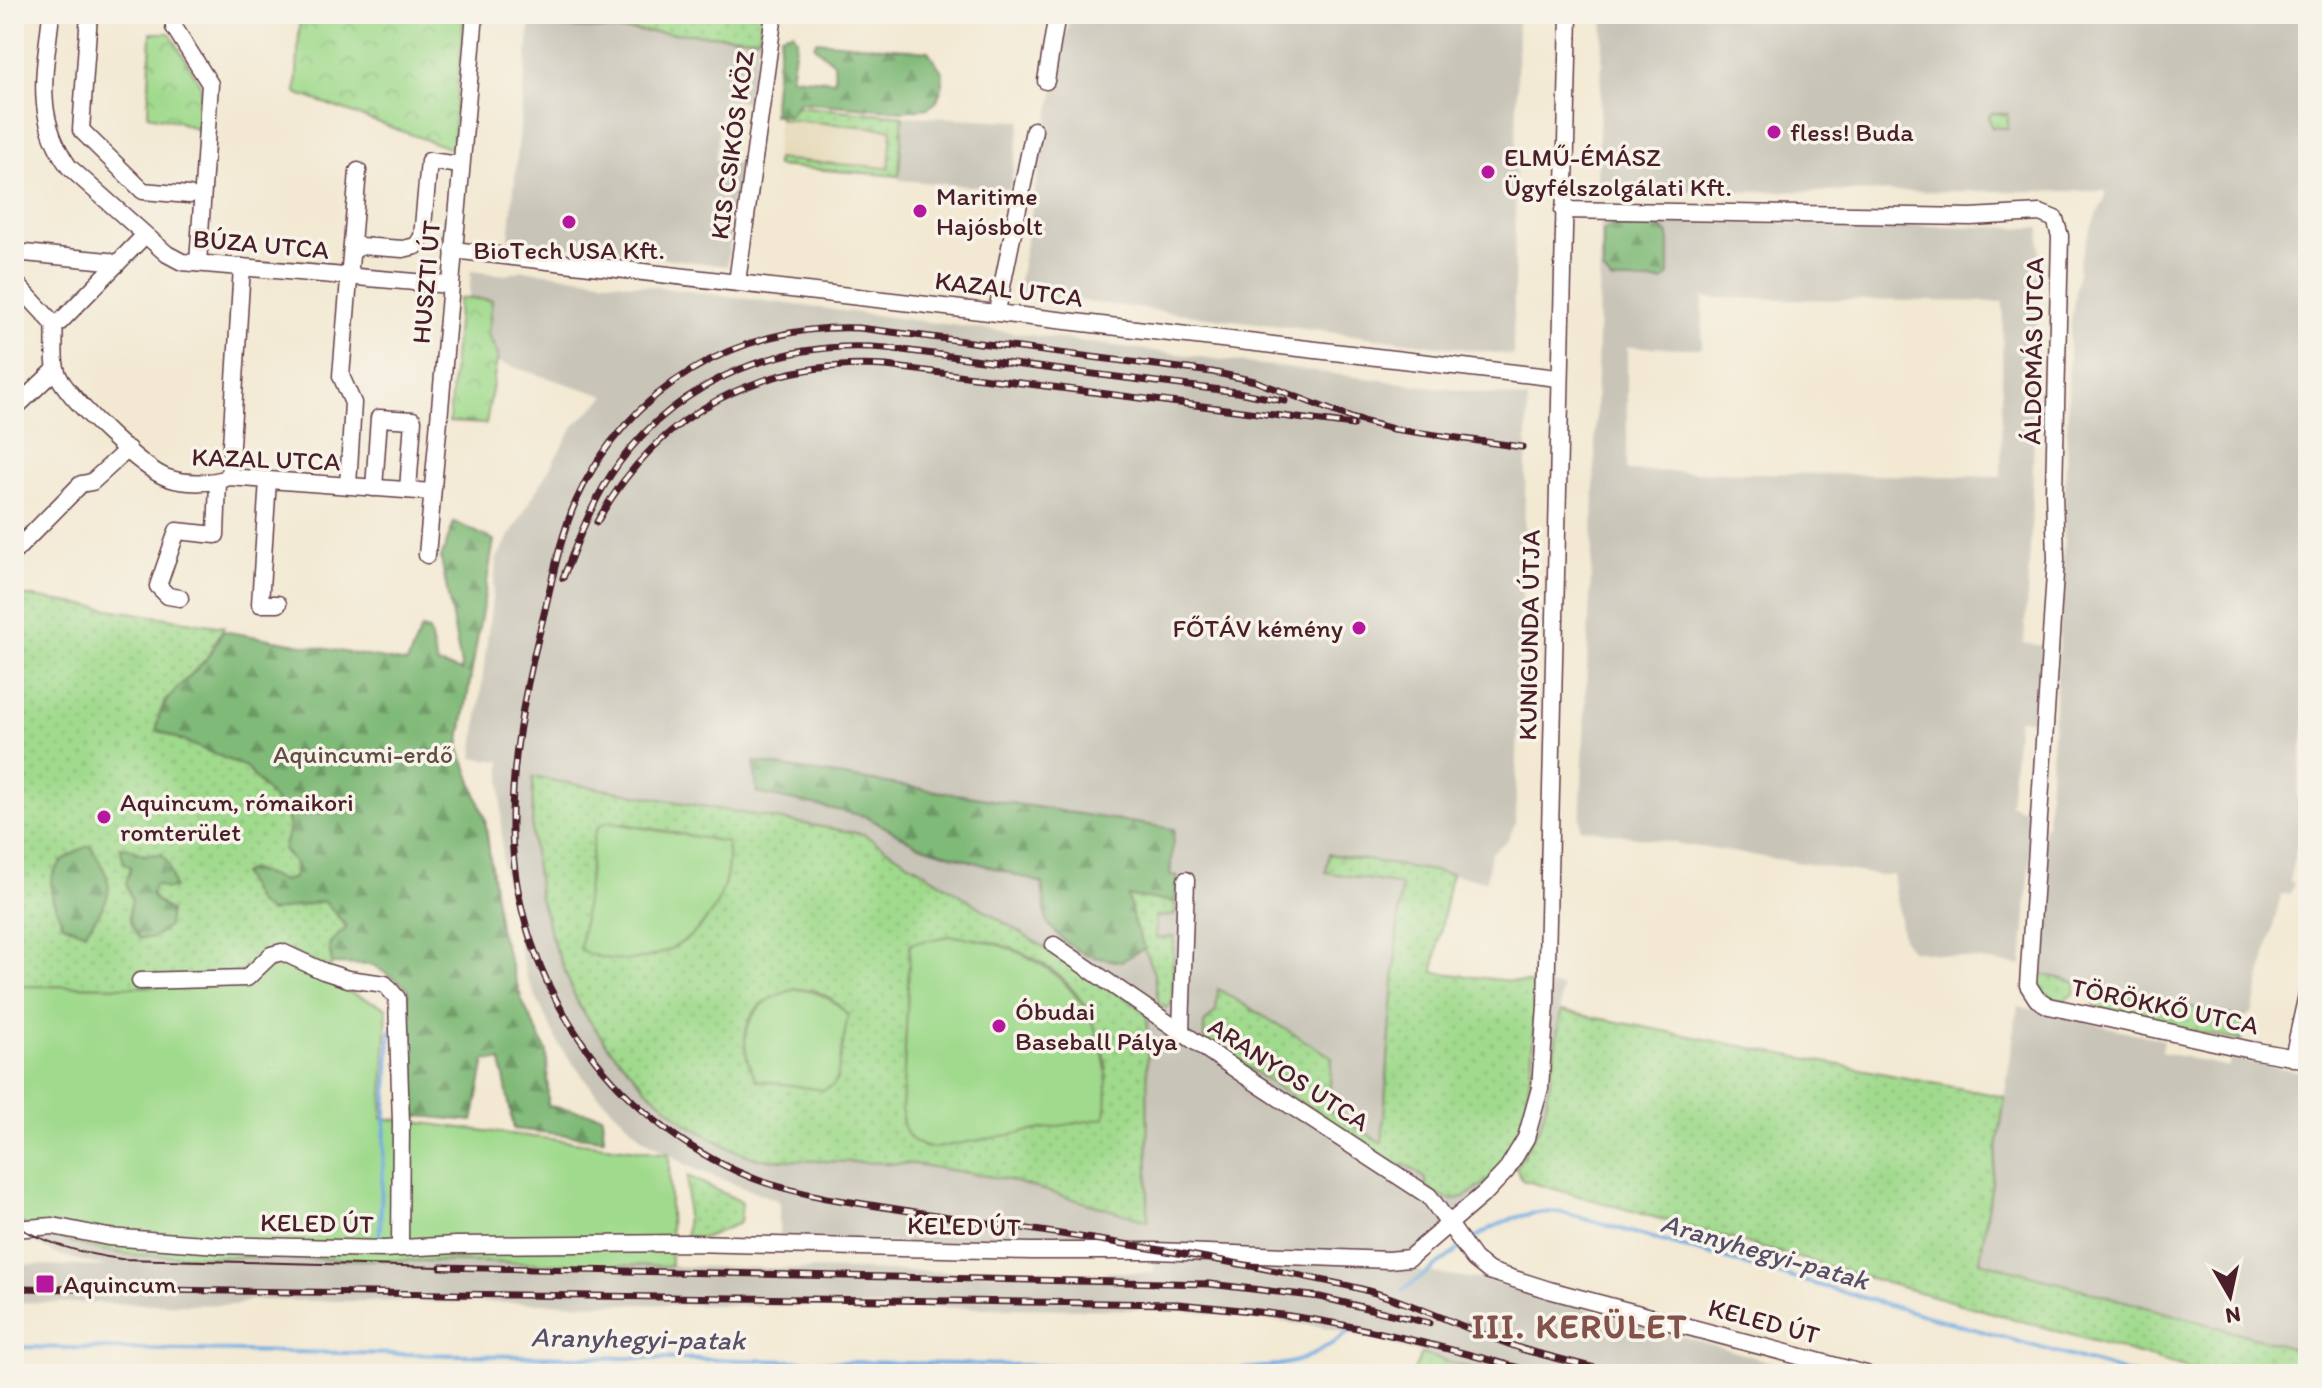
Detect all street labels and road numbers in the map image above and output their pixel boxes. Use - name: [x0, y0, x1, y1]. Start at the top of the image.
- street label: KIS CSIKÓS KÖZ: [703, 48, 761, 241]
- street label: HUSZTI ÚT: [405, 219, 447, 345]
- street label: BÚZA UTCA: [192, 222, 331, 266]
- street label: ÁLDOMÁS UTCA: [2015, 257, 2051, 445]
- street label: KAZAL UTCA: [933, 264, 1085, 314]
- street label: KAZAL UTCA: [191, 440, 341, 478]
- street label: KUNIGUNDA ÚTJA: [1511, 529, 1547, 741]
- street label: TÖRÖKKŐ UTCA: [2068, 971, 2262, 1042]
- street label: ARANYOS UTCA: [1202, 1010, 1376, 1138]
- street label: KELED ÚT: [260, 1206, 374, 1240]
- street label: KELED ÚT: [907, 1209, 1021, 1243]
- street label: KELED ÚT: [1705, 1291, 1823, 1351]

